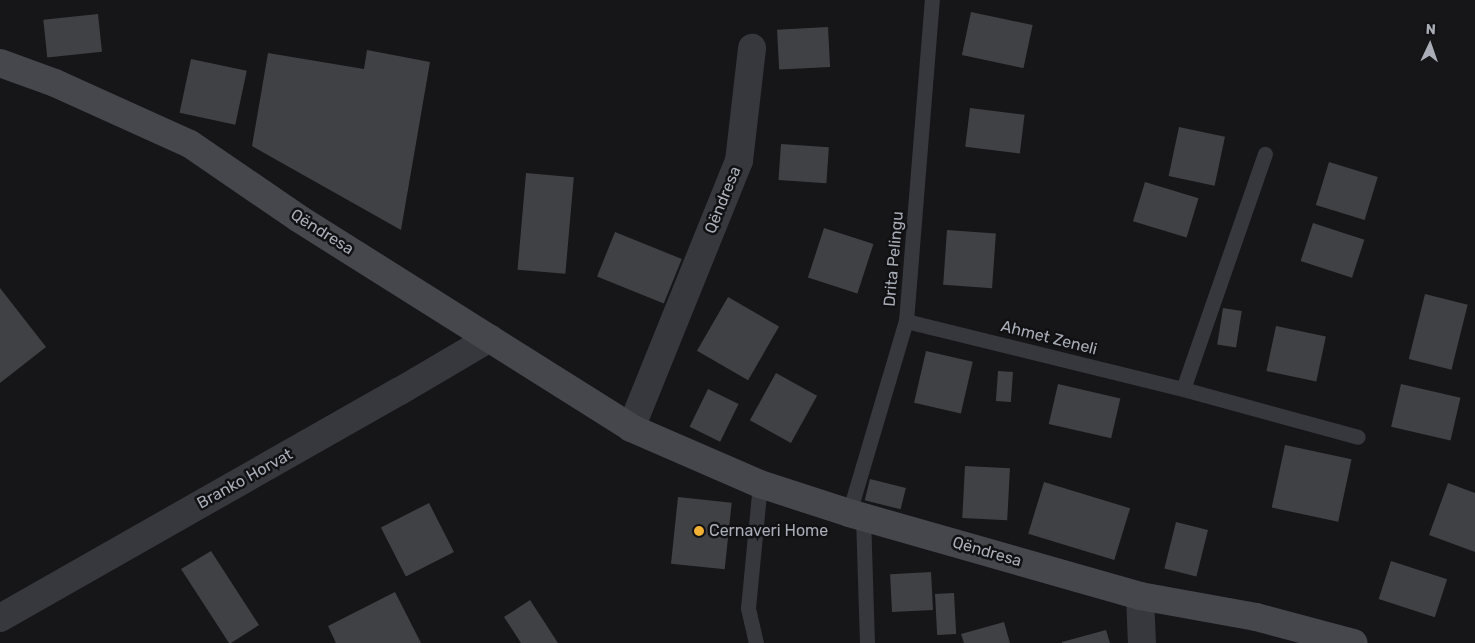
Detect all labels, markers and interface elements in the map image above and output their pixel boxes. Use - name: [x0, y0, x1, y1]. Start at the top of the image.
- north arrow: [1405, 20, 1455, 70]
- text: N: [1425, 21, 1436, 38]
- street label: Qëndresa: [701, 164, 745, 236]
- street label: Qëndresa: [287, 205, 357, 259]
- street label: Drita Pelingu: [880, 210, 908, 308]
- street label: Ahmet Zeneli: [999, 317, 1099, 359]
- street label: Branko Horvat: [194, 445, 296, 513]
- place label: Cernaveri Home: [709, 521, 828, 541]
- marker: Cernaveri Home: [693, 525, 705, 537]
- street label: Qëndresa: [950, 533, 1024, 571]

